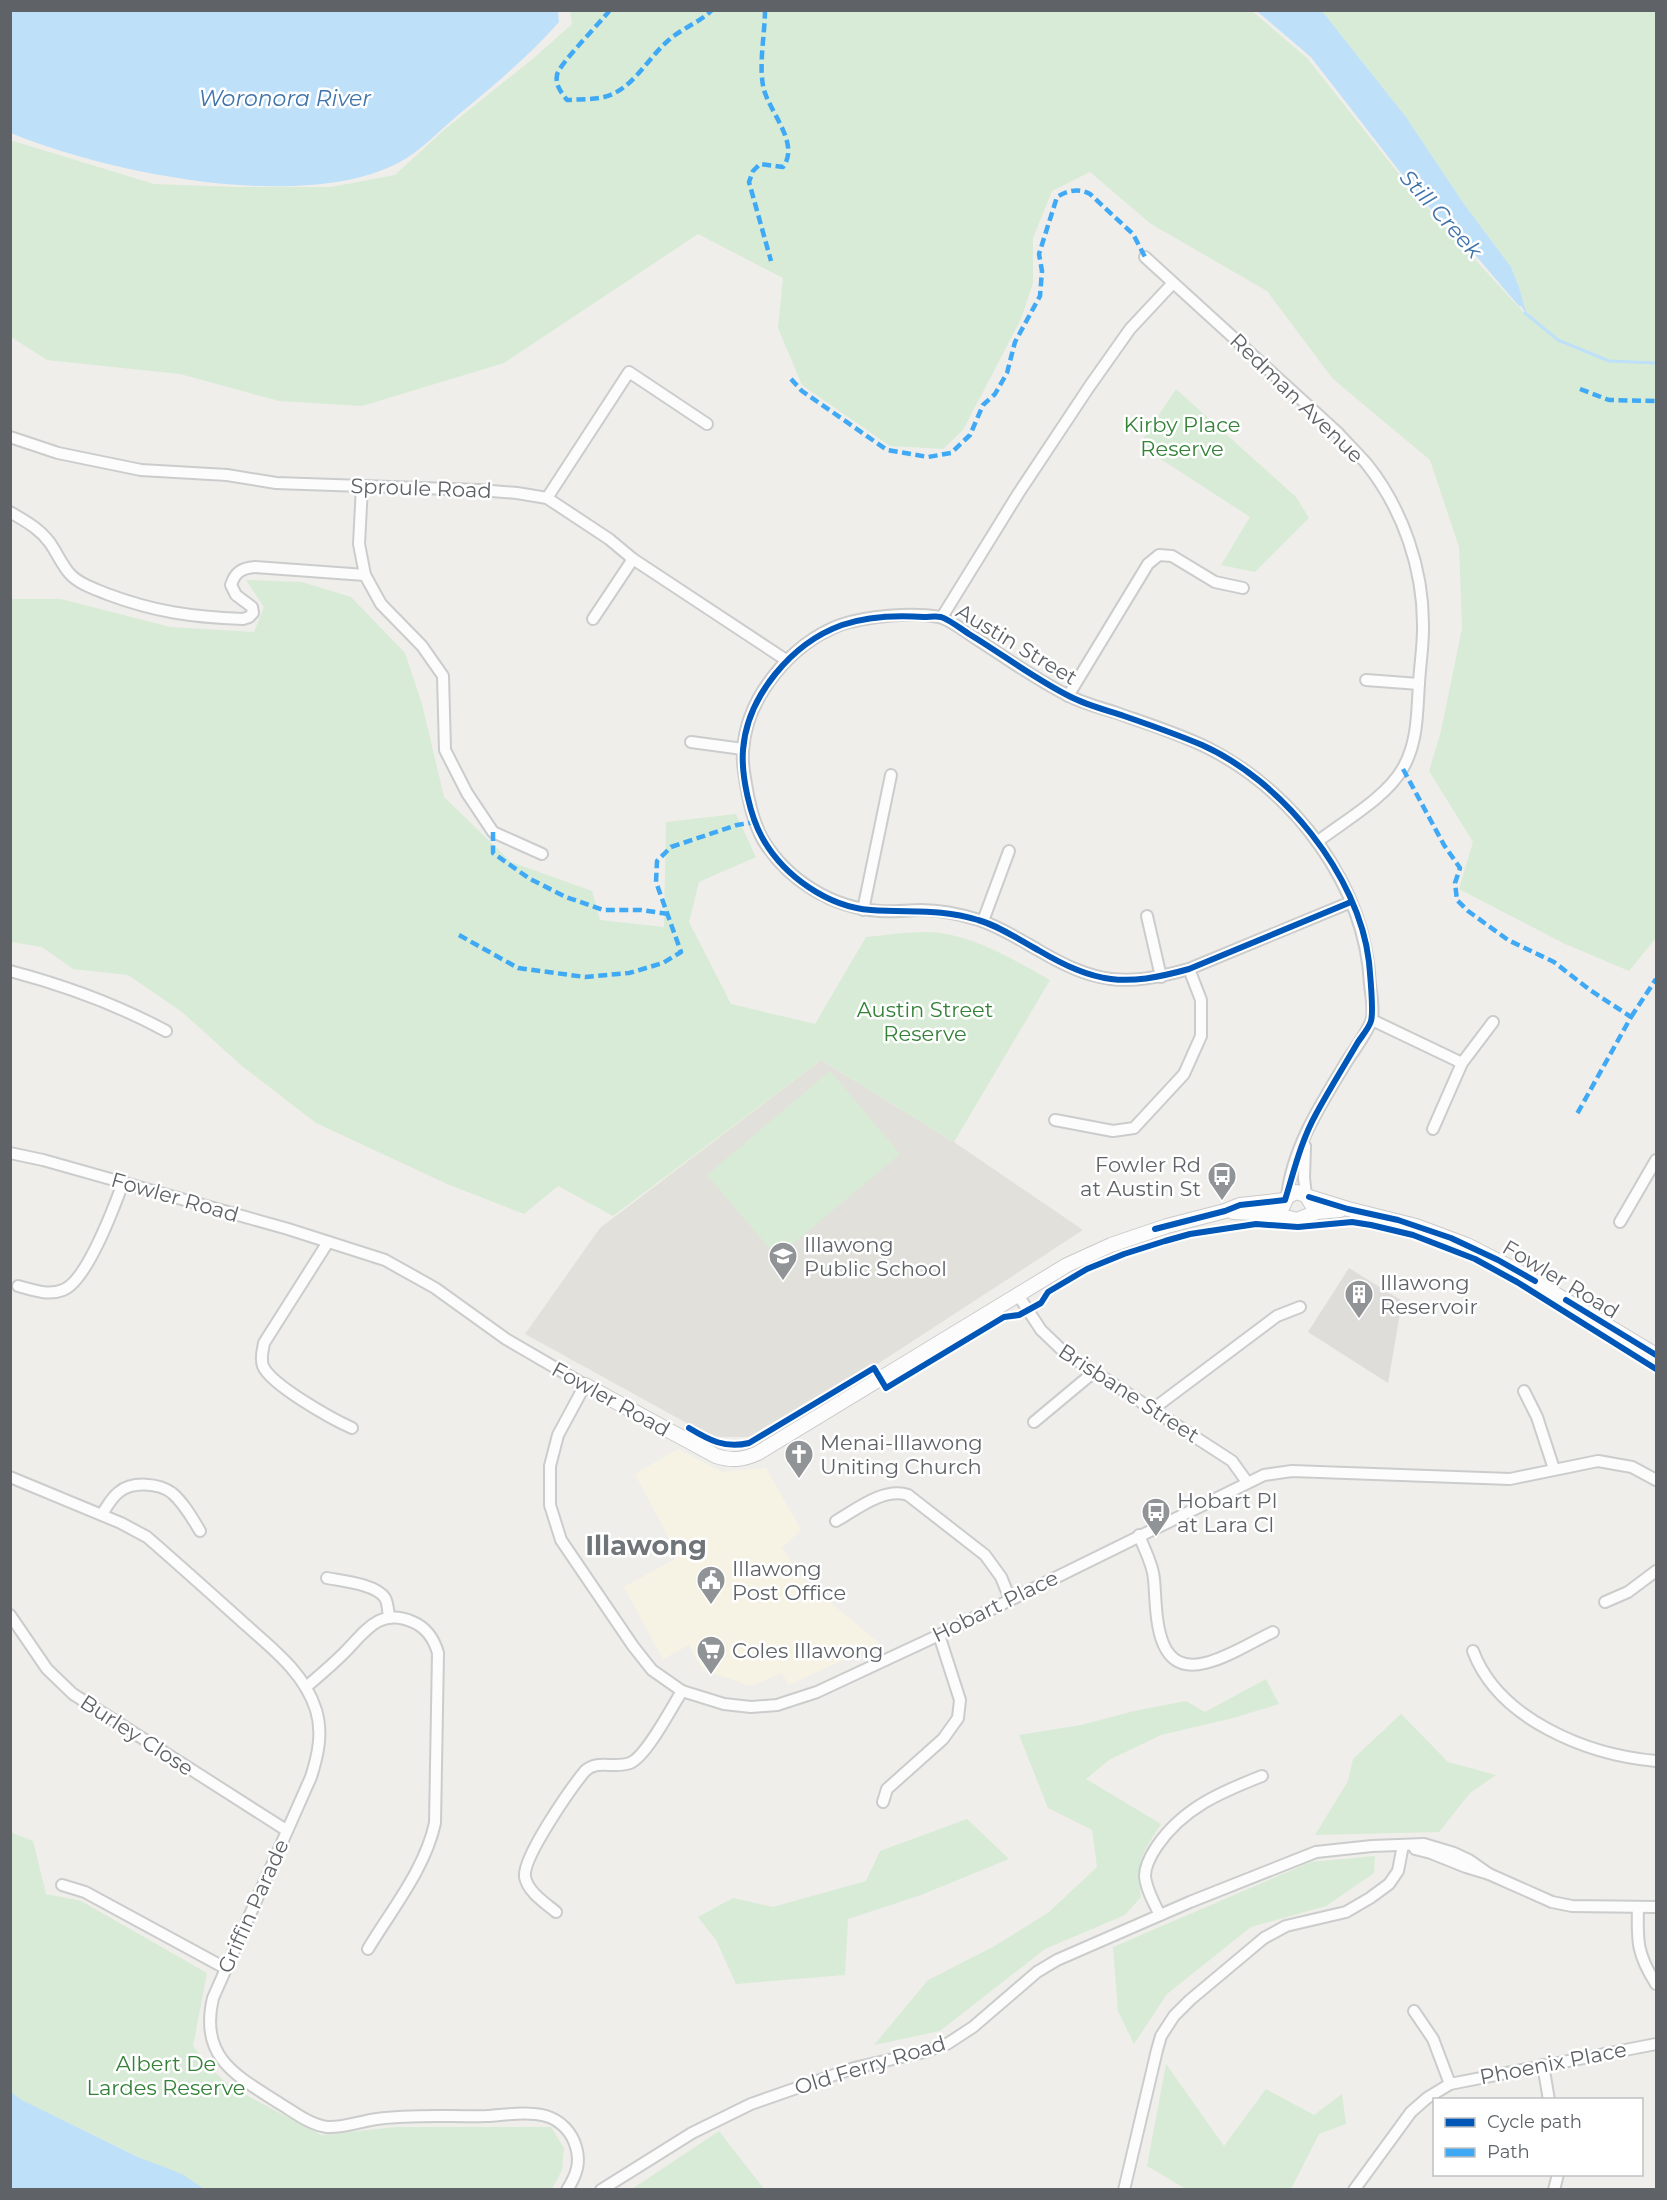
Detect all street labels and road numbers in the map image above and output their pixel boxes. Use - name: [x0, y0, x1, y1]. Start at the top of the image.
- street label: Redman Avenue: [1225, 328, 1369, 468]
- street label: Sproule Road: [350, 473, 492, 503]
- street label: Austin Street: [952, 598, 1082, 690]
- street label: Fowler Road: [108, 1167, 242, 1227]
- street label: Fowler Road: [1498, 1234, 1624, 1324]
- street label: Brisbane Street: [1054, 1338, 1204, 1448]
- street label: Fowler Road: [547, 1356, 675, 1442]
- street label: Hobart Place: [928, 1565, 1062, 1647]
- street label: Burley Close: [76, 1689, 198, 1781]
- street label: Griffin Parade: [212, 1835, 294, 1977]
- street label: Old Ferry Road: [791, 2030, 949, 2100]
- street label: Phoenix Place: [1477, 2037, 1629, 2089]

